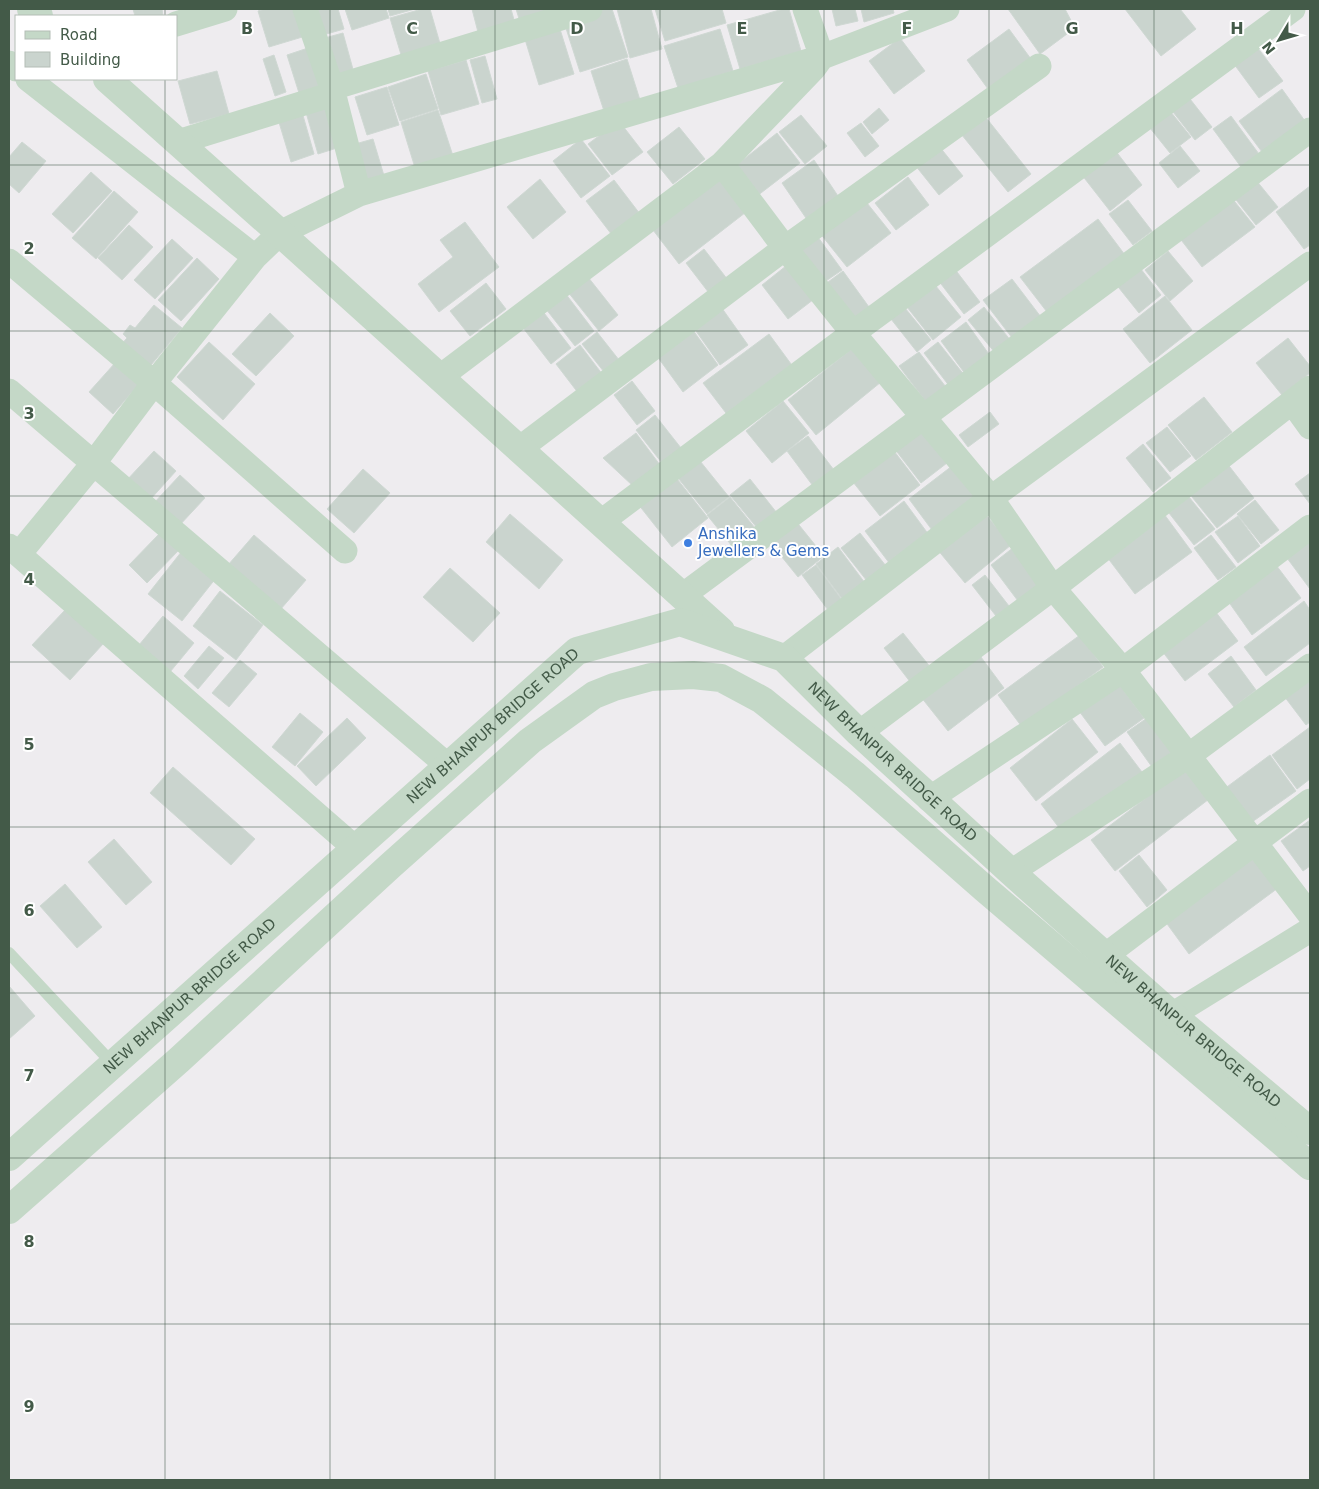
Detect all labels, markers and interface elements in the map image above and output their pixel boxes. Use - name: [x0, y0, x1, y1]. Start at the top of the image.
- legend: [15, 15, 178, 80]
- north arrow: [1254, 15, 1304, 65]
- text: B: [241, 19, 253, 38]
- text: C: [406, 19, 418, 38]
- text: D: [570, 19, 584, 38]
- text: E: [737, 19, 747, 38]
- text: F: [902, 19, 912, 38]
- text: G: [1065, 19, 1079, 38]
- text: H: [1230, 19, 1244, 38]
- text: Road: [60, 26, 98, 44]
- text: N: [1259, 38, 1279, 58]
- text: Building: [60, 51, 121, 69]
- text: 2: [23, 239, 35, 258]
- text: 3: [23, 404, 35, 423]
- place label: Anshika Jewellers & Gems: [697, 525, 829, 560]
- marker: Anshika Jewellers & Gems: [682, 537, 694, 549]
- text: 4: [23, 570, 35, 589]
- street label: NEW BHANPUR BRIDGE ROAD: [403, 644, 583, 808]
- street label: NEW BHANPUR BRIDGE ROAD: [804, 678, 981, 845]
- text: 5: [23, 735, 35, 754]
- text: 6: [23, 901, 35, 920]
- street label: NEW BHANPUR BRIDGE ROAD: [100, 914, 280, 1078]
- street label: NEW BHANPUR BRIDGE ROAD: [1102, 951, 1285, 1112]
- text: 7: [23, 1066, 35, 1085]
- text: 8: [23, 1232, 35, 1251]
- text: 9: [23, 1397, 35, 1416]

